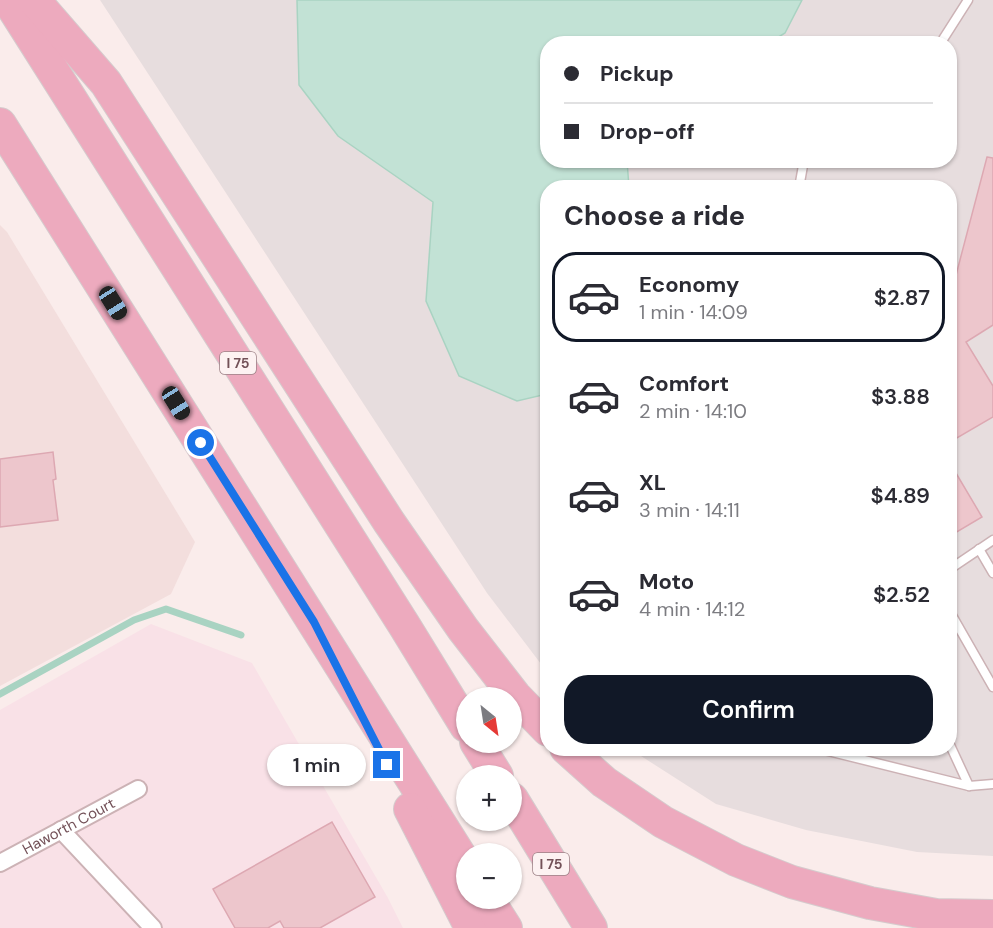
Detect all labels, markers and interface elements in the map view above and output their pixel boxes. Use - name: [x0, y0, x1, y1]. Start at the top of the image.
- text: Pickup: [600, 59, 674, 88]
- text: Drop-off: [600, 117, 695, 146]
- text: Choose a ride: [564, 198, 745, 233]
- icon: car: [567, 270, 621, 324]
- text: Economy: [639, 270, 739, 299]
- car: [96, 283, 130, 323]
- text: $2.87: [874, 283, 930, 312]
- text: 1 min · 14:09: [639, 299, 748, 325]
- road number: I 75: [220, 352, 256, 374]
- icon: car: [567, 369, 621, 423]
- text: Comfort: [639, 369, 729, 398]
- text: $3.88: [871, 382, 930, 411]
- car: [159, 383, 193, 423]
- text: 2 min · 14:10: [639, 398, 747, 424]
- route start: [187, 429, 214, 456]
- icon: car: [567, 468, 621, 522]
- text: XL: [639, 468, 666, 497]
- text: $4.89: [871, 481, 930, 510]
- text: 3 min · 14:11: [639, 497, 740, 523]
- icon: car: [567, 567, 621, 621]
- text: Moto: [639, 567, 694, 596]
- text: $2.52: [873, 580, 930, 609]
- text: 4 min · 14:12: [639, 596, 745, 622]
- button: Confirm: [564, 675, 933, 744]
- north arrow: [456, 687, 522, 753]
- map controls: [456, 687, 522, 909]
- callout: 1 min: [267, 744, 366, 786]
- route end: [373, 751, 400, 778]
- text: 1 min: [293, 752, 340, 778]
- button: +: [456, 765, 522, 831]
- street label: Haworth Court: [19, 793, 119, 859]
- button: −: [456, 843, 522, 909]
- road number: I 75: [533, 853, 569, 875]

